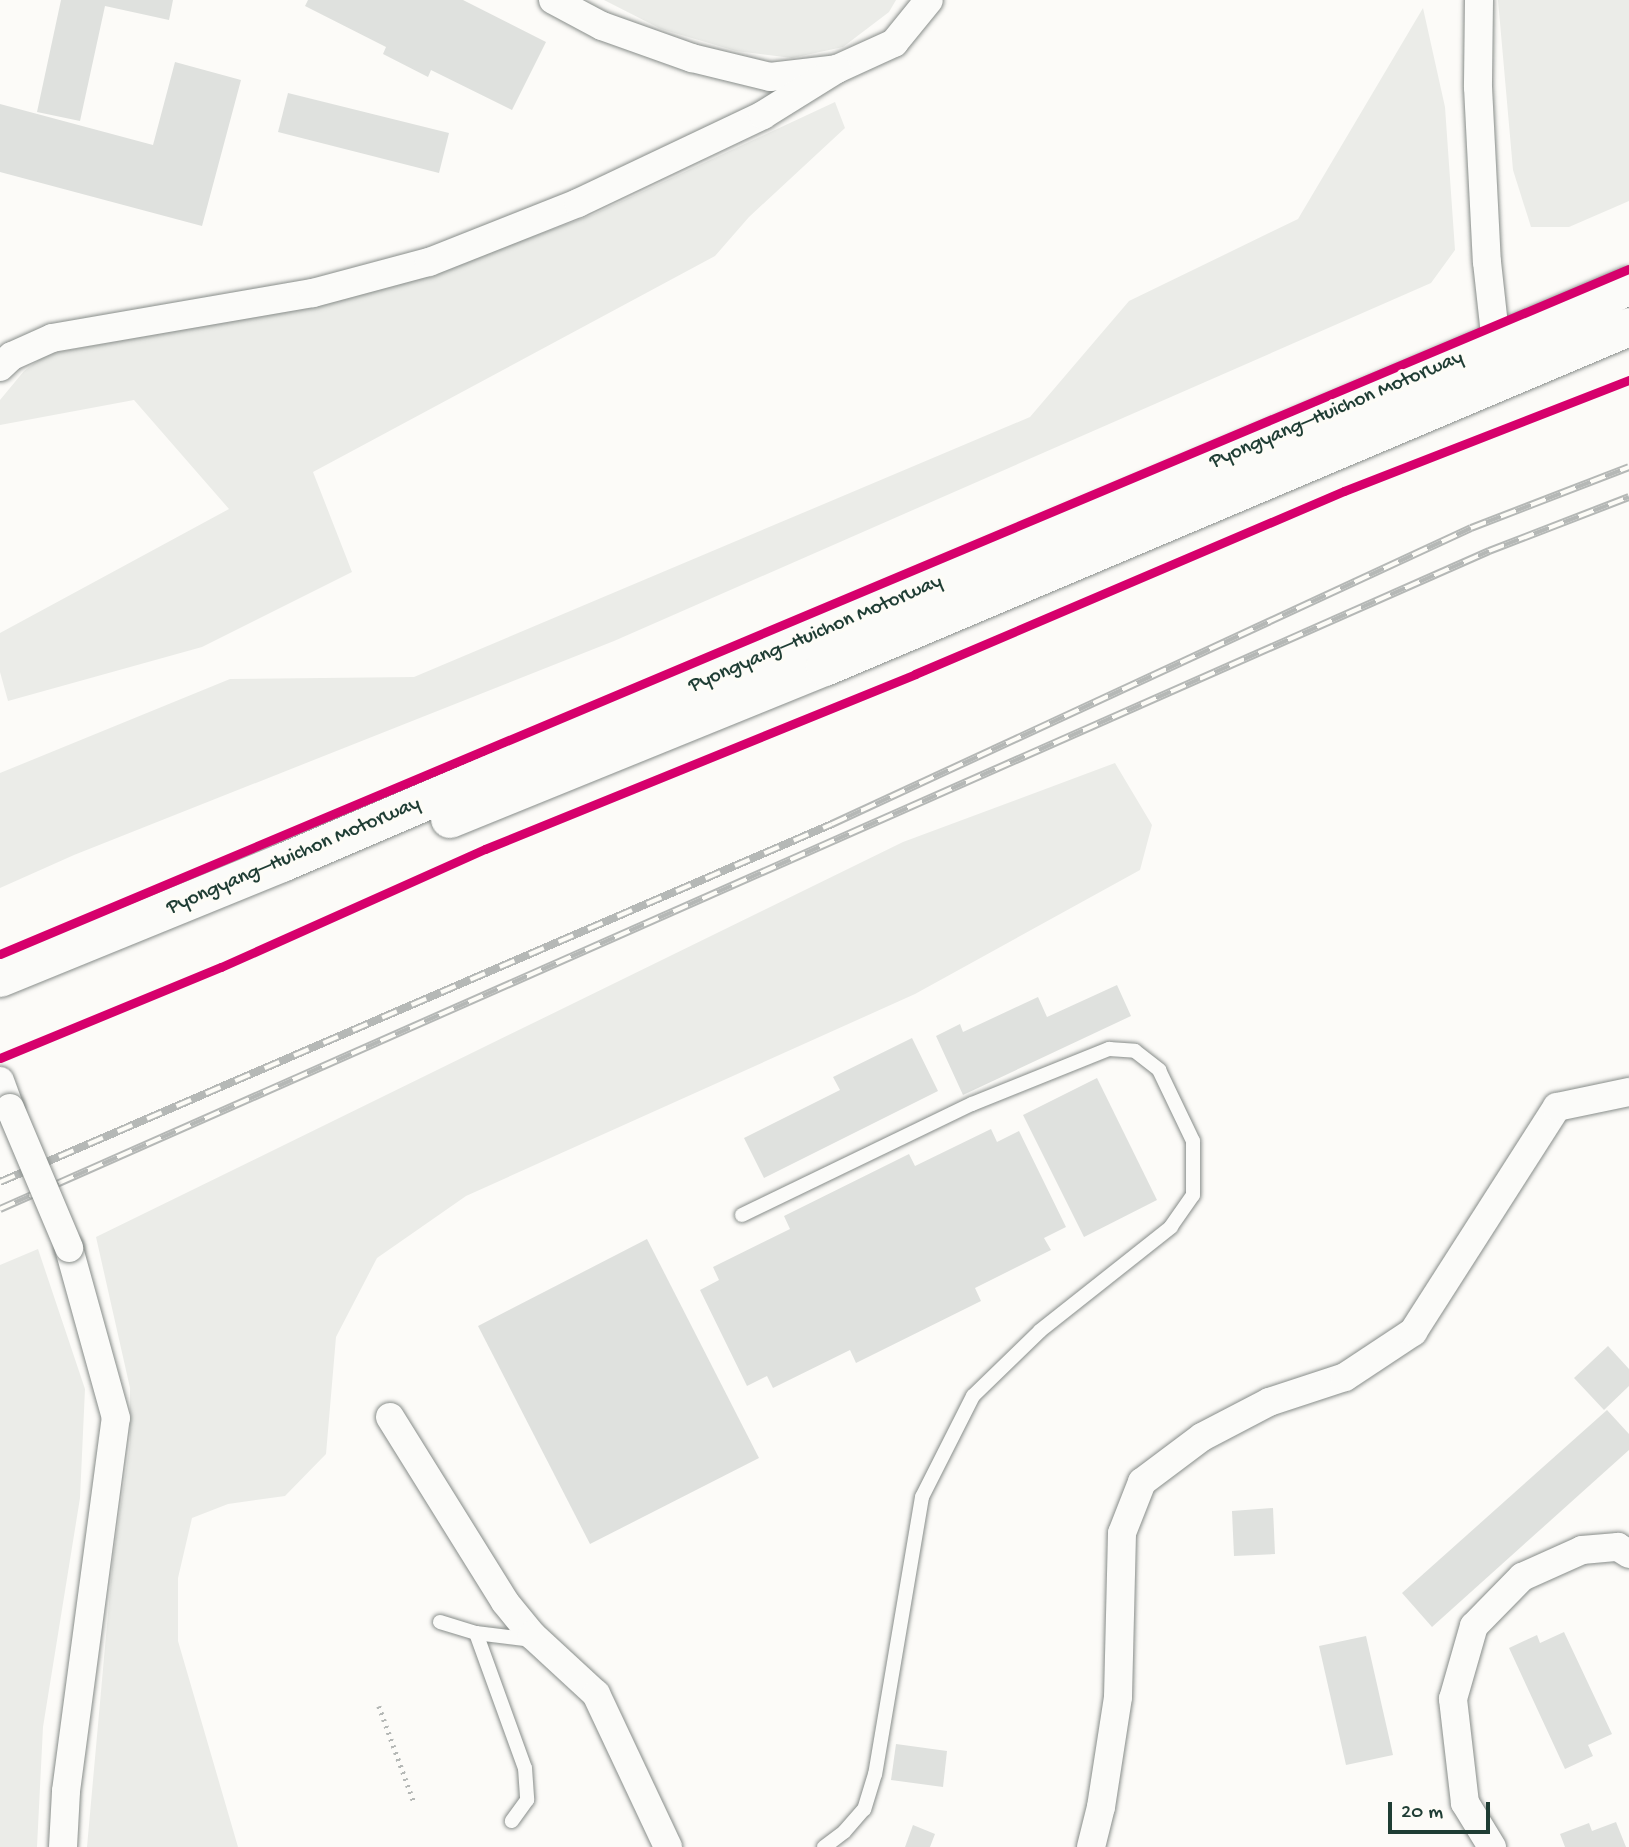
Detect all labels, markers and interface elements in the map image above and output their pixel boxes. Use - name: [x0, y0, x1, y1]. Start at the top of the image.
- street label: Pyongyang–Huichon Motorway: [1207, 346, 1467, 476]
- street label: Pyongyang–Huichon Motorway: [686, 570, 946, 700]
- street label: Pyongyang–Huichon Motorway: [164, 792, 424, 922]
- scale bar: [1391, 1787, 1492, 1831]
- text: 20 m: [1401, 1801, 1443, 1826]

